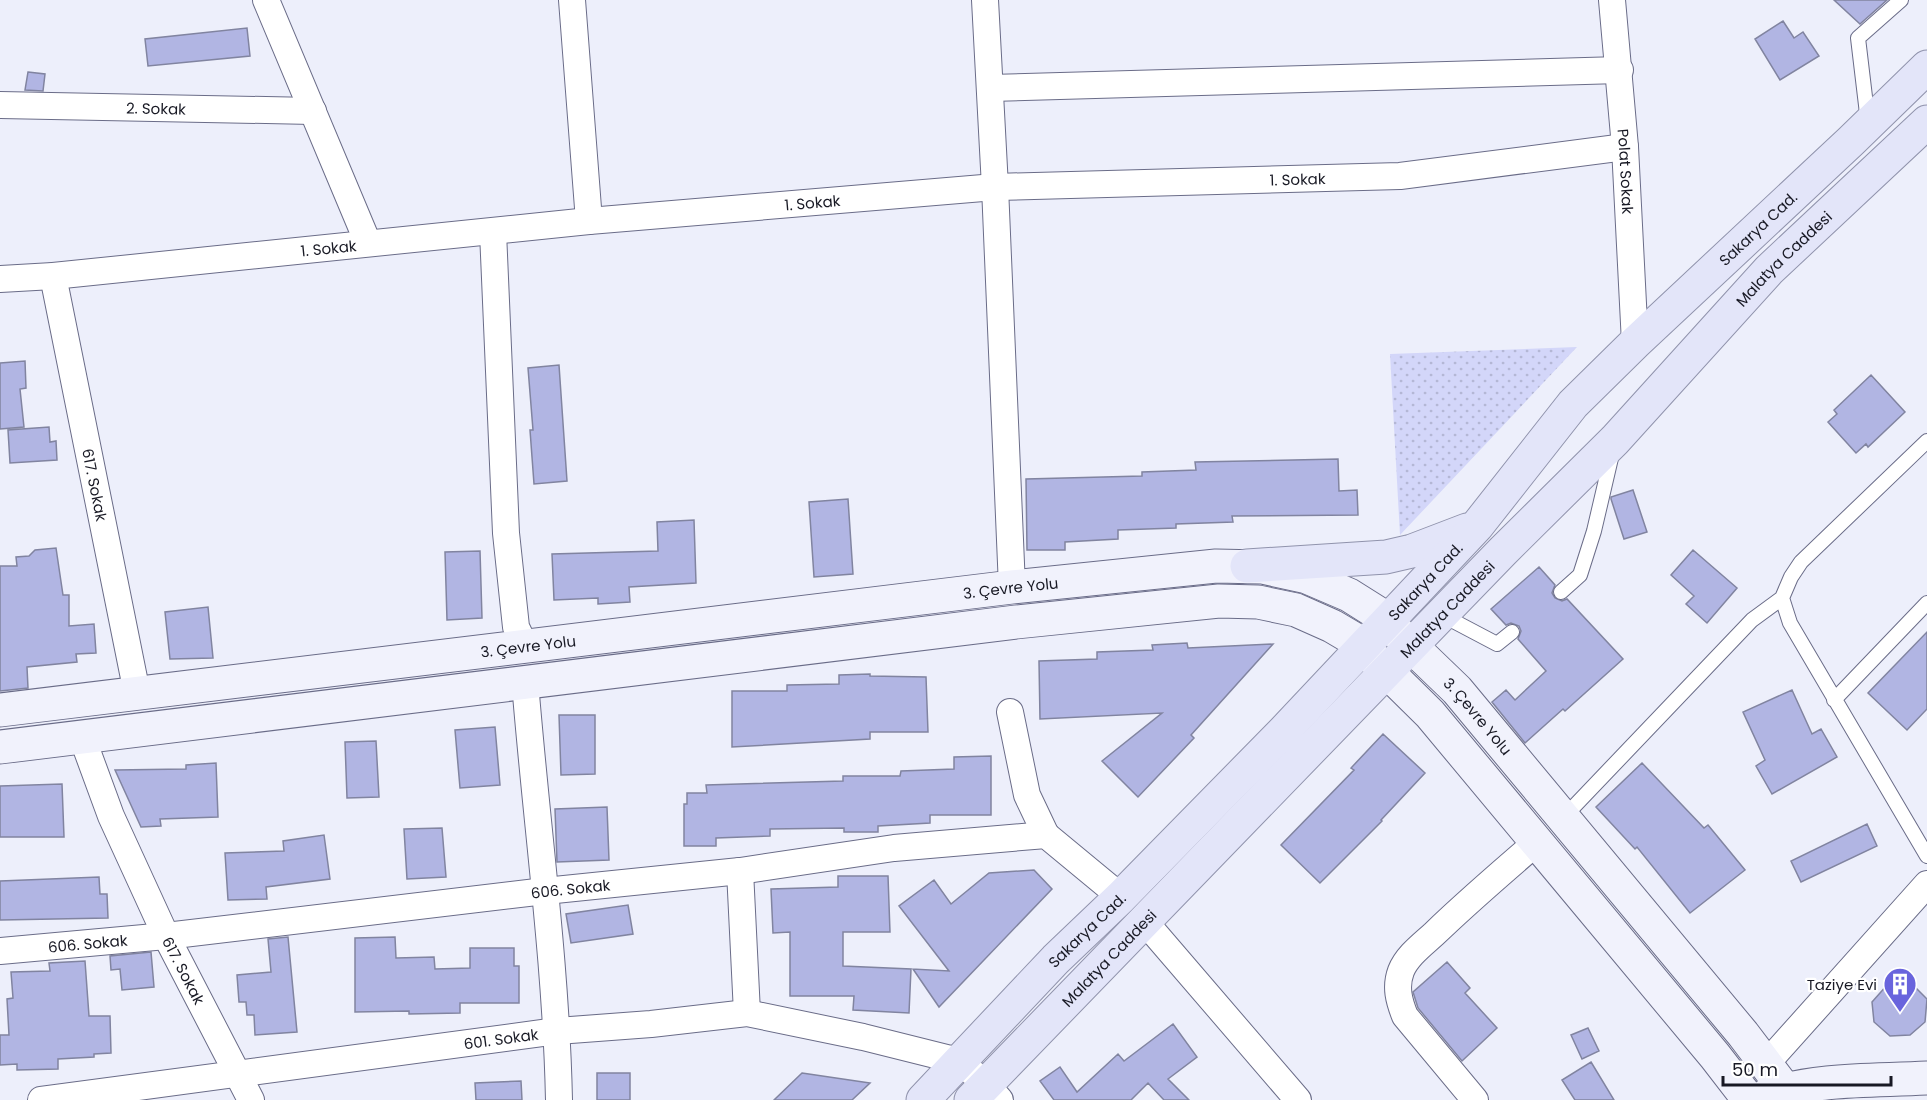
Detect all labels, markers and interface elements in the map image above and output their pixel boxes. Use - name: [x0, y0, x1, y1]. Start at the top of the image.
- street label: 2. Sokak: [126, 97, 186, 119]
- street label: Polat Sokak: [1613, 128, 1639, 215]
- street label: 1. Sokak: [1269, 168, 1326, 190]
- street label: Sakarya Cad.: [1714, 186, 1801, 270]
- street label: 1. Sokak: [784, 189, 841, 215]
- street label: Malatya Caddesi: [1731, 206, 1836, 311]
- street label: 1. Sokak: [300, 234, 358, 261]
- street label: 617. Sokak: [77, 447, 113, 523]
- street label: Sakarya Cad.: [1383, 538, 1467, 625]
- street label: Malatya Caddesi: [1395, 556, 1499, 662]
- street label: 3. Çevre Yolu: [962, 572, 1059, 603]
- street label: 3. Çevre Yolu: [479, 630, 577, 662]
- street label: 3. Çevre Yolu: [1439, 672, 1517, 759]
- street label: 606. Sokak: [530, 874, 611, 903]
- street label: Sakarya Cad.: [1043, 888, 1130, 972]
- street label: Malatya Caddesi: [1057, 905, 1161, 1011]
- street label: 606. Sokak: [47, 929, 129, 957]
- street label: 617. Sokak: [158, 933, 210, 1008]
- building icon: Taziye Evi: [1882, 966, 1918, 1013]
- place label: Taziye Evi: [1807, 974, 1877, 995]
- street label: 601. Sokak: [462, 1023, 540, 1054]
- scale bar: [1723, 1049, 1891, 1087]
- text: 50 m: [1732, 1057, 1778, 1082]

